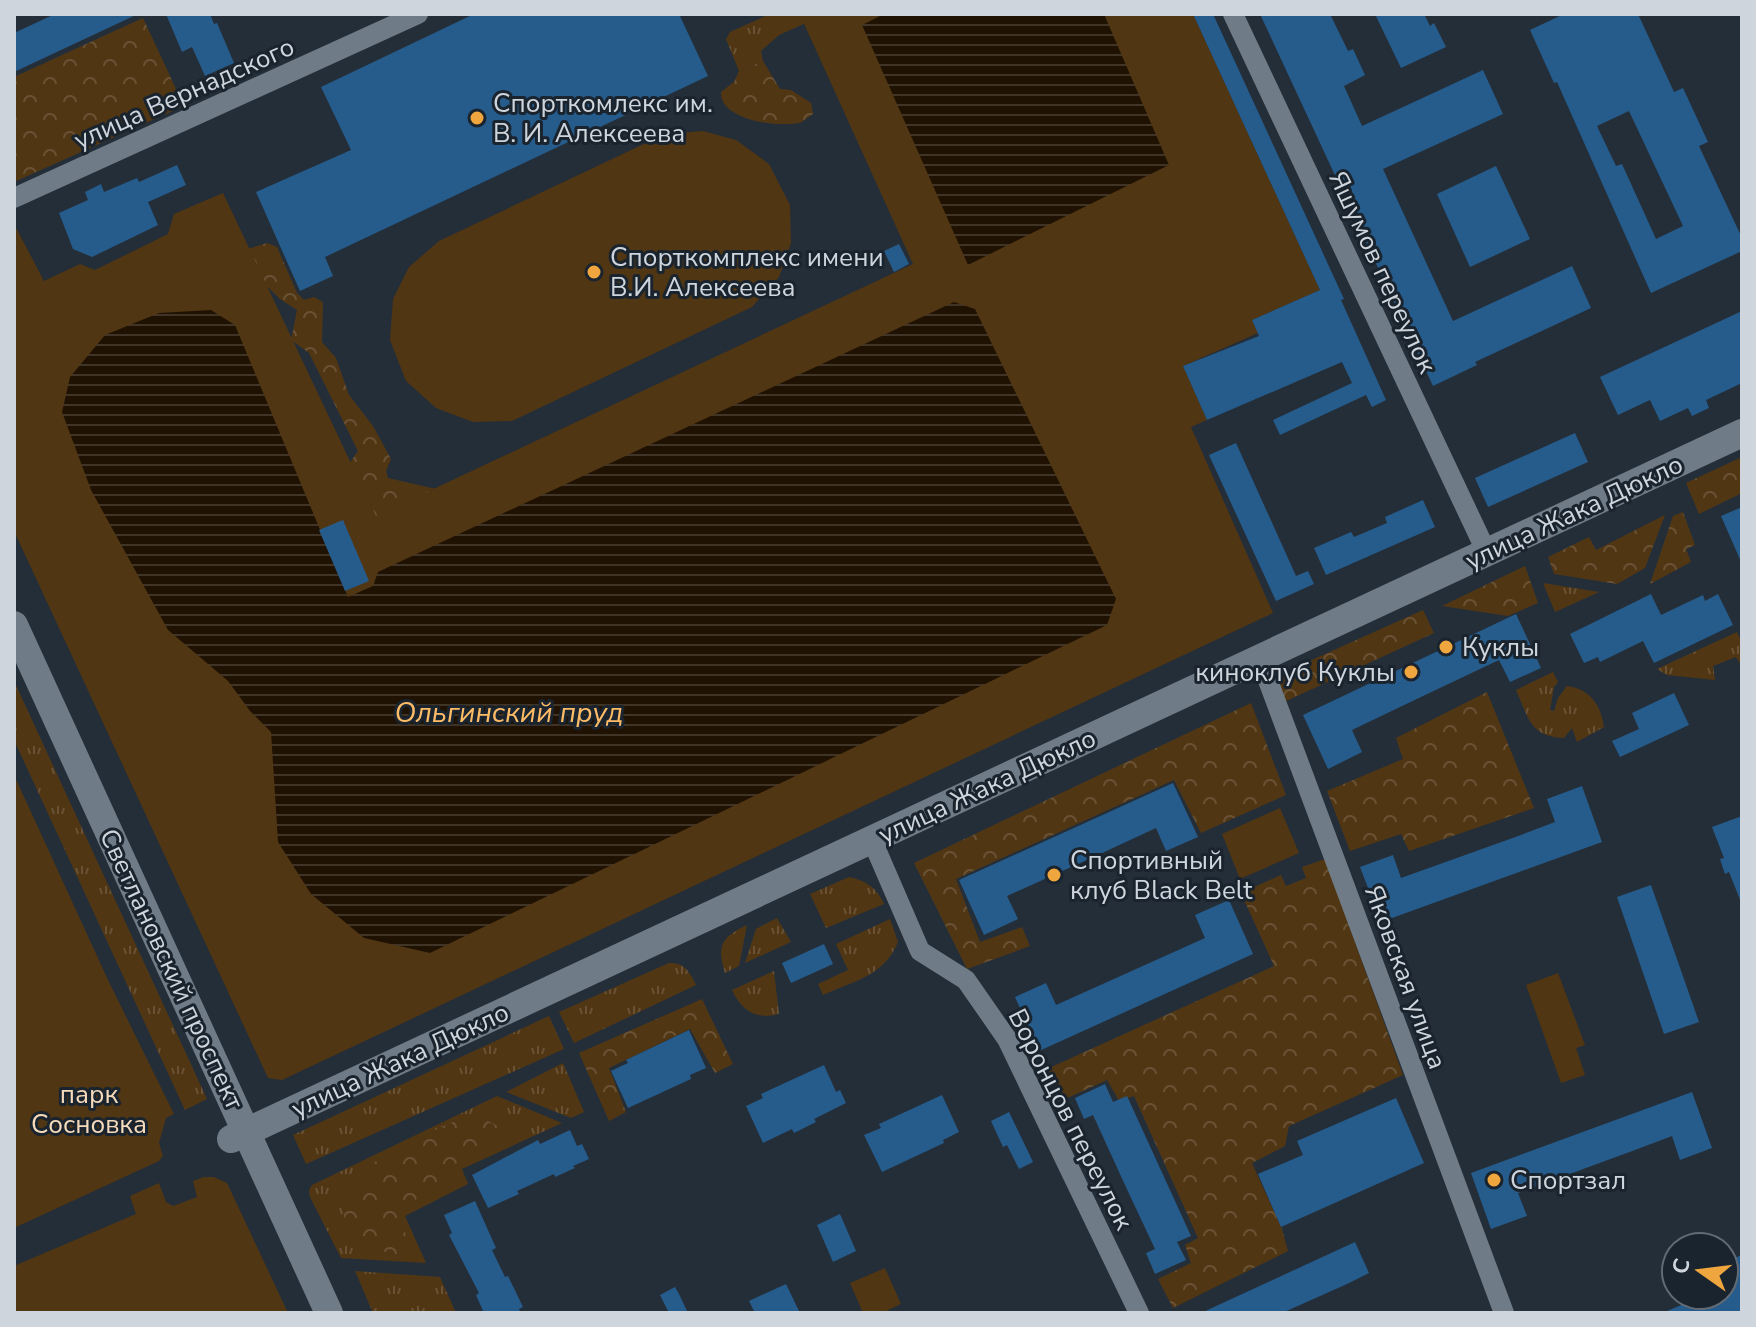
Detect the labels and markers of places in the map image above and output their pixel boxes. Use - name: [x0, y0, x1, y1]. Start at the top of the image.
- place label: Спорткомлекс им. В. И. Алексеева: [493, 86, 713, 151]
- marker: Спорткомлекс им. В. И. Алексеева: [468, 109, 486, 127]
- place label: Спорткомплекс имени В.И. Алексеева: [610, 240, 884, 305]
- marker: Спорткомплекс имени В.И. Алексеева: [585, 263, 603, 281]
- place label: Куклы: [1462, 630, 1539, 665]
- marker: Куклы: [1437, 638, 1455, 656]
- place label: киноклуб Куклы: [1195, 655, 1395, 690]
- marker: киноклуб Куклы: [1402, 663, 1420, 681]
- place label: Спортивный клуб Black Belt: [1070, 843, 1253, 908]
- marker: Спортивный клуб Black Belt: [1045, 866, 1063, 884]
- place label: Спортзал: [1510, 1163, 1626, 1198]
- marker: Спортзал: [1485, 1171, 1503, 1189]

